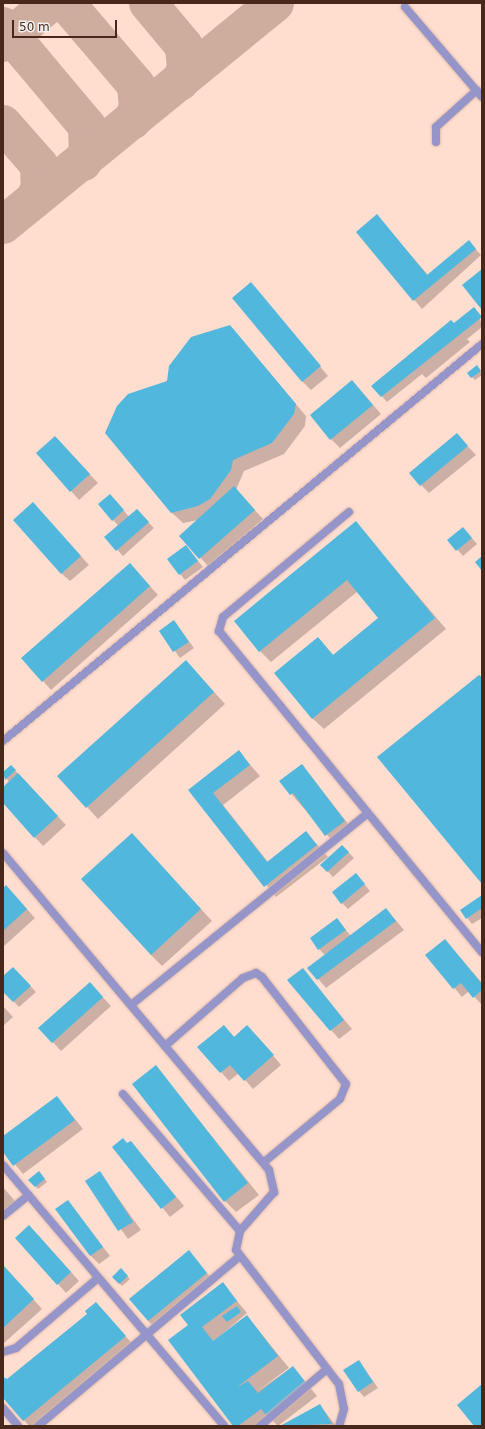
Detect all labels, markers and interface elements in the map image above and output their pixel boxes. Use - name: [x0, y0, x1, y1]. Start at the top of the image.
- scale bar: [14, 12, 119, 38]
- text: 50 m: [19, 20, 50, 34]

